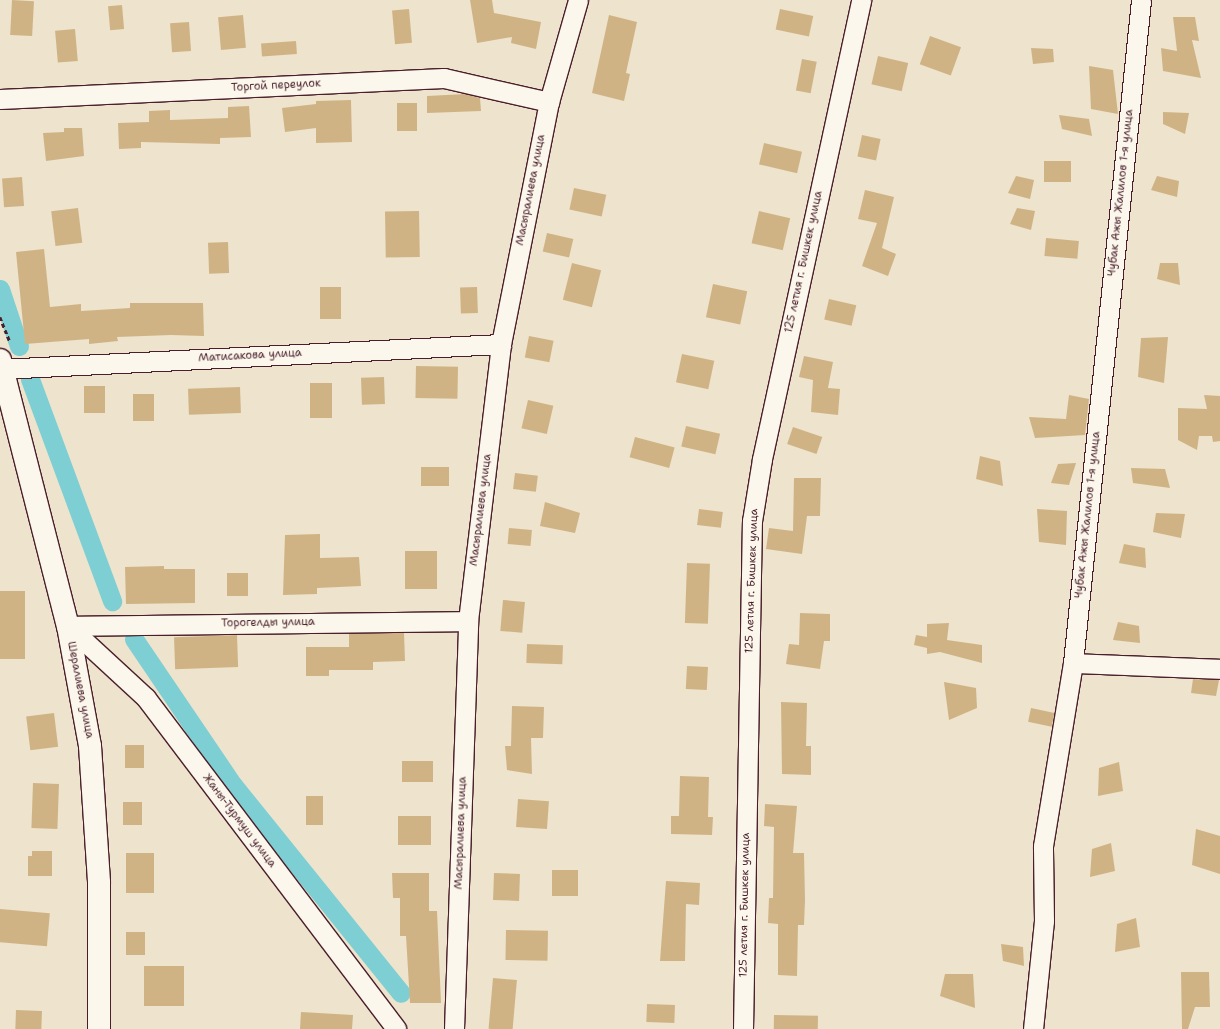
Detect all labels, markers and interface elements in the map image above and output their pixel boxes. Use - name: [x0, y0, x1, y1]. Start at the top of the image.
- street label: Торгой переулок: [231, 77, 321, 95]
- street label: Чубак Ажы Жалилов 1-я улица: [1106, 109, 1136, 277]
- street label: Масыралиева улица: [514, 133, 548, 247]
- street label: 125 летия г. Бишкек улица: [782, 190, 826, 334]
- street label: Матисакова улица: [198, 347, 302, 365]
- street label: Чубак Ажы Жалилов 1-я улица: [1073, 431, 1103, 599]
- street label: Масыралиева улица: [468, 453, 494, 567]
- street label: 125 летия г. Бишкек улица: [743, 508, 761, 654]
- street label: Торогелды улица: [221, 616, 315, 630]
- street label: Шералиева улица: [64, 640, 96, 740]
- street label: Жаны-Турмуш улица: [200, 772, 278, 870]
- street label: Масыралиева улица: [452, 776, 470, 890]
- street label: 125 летия г. Бишкек улица: [737, 832, 753, 978]

